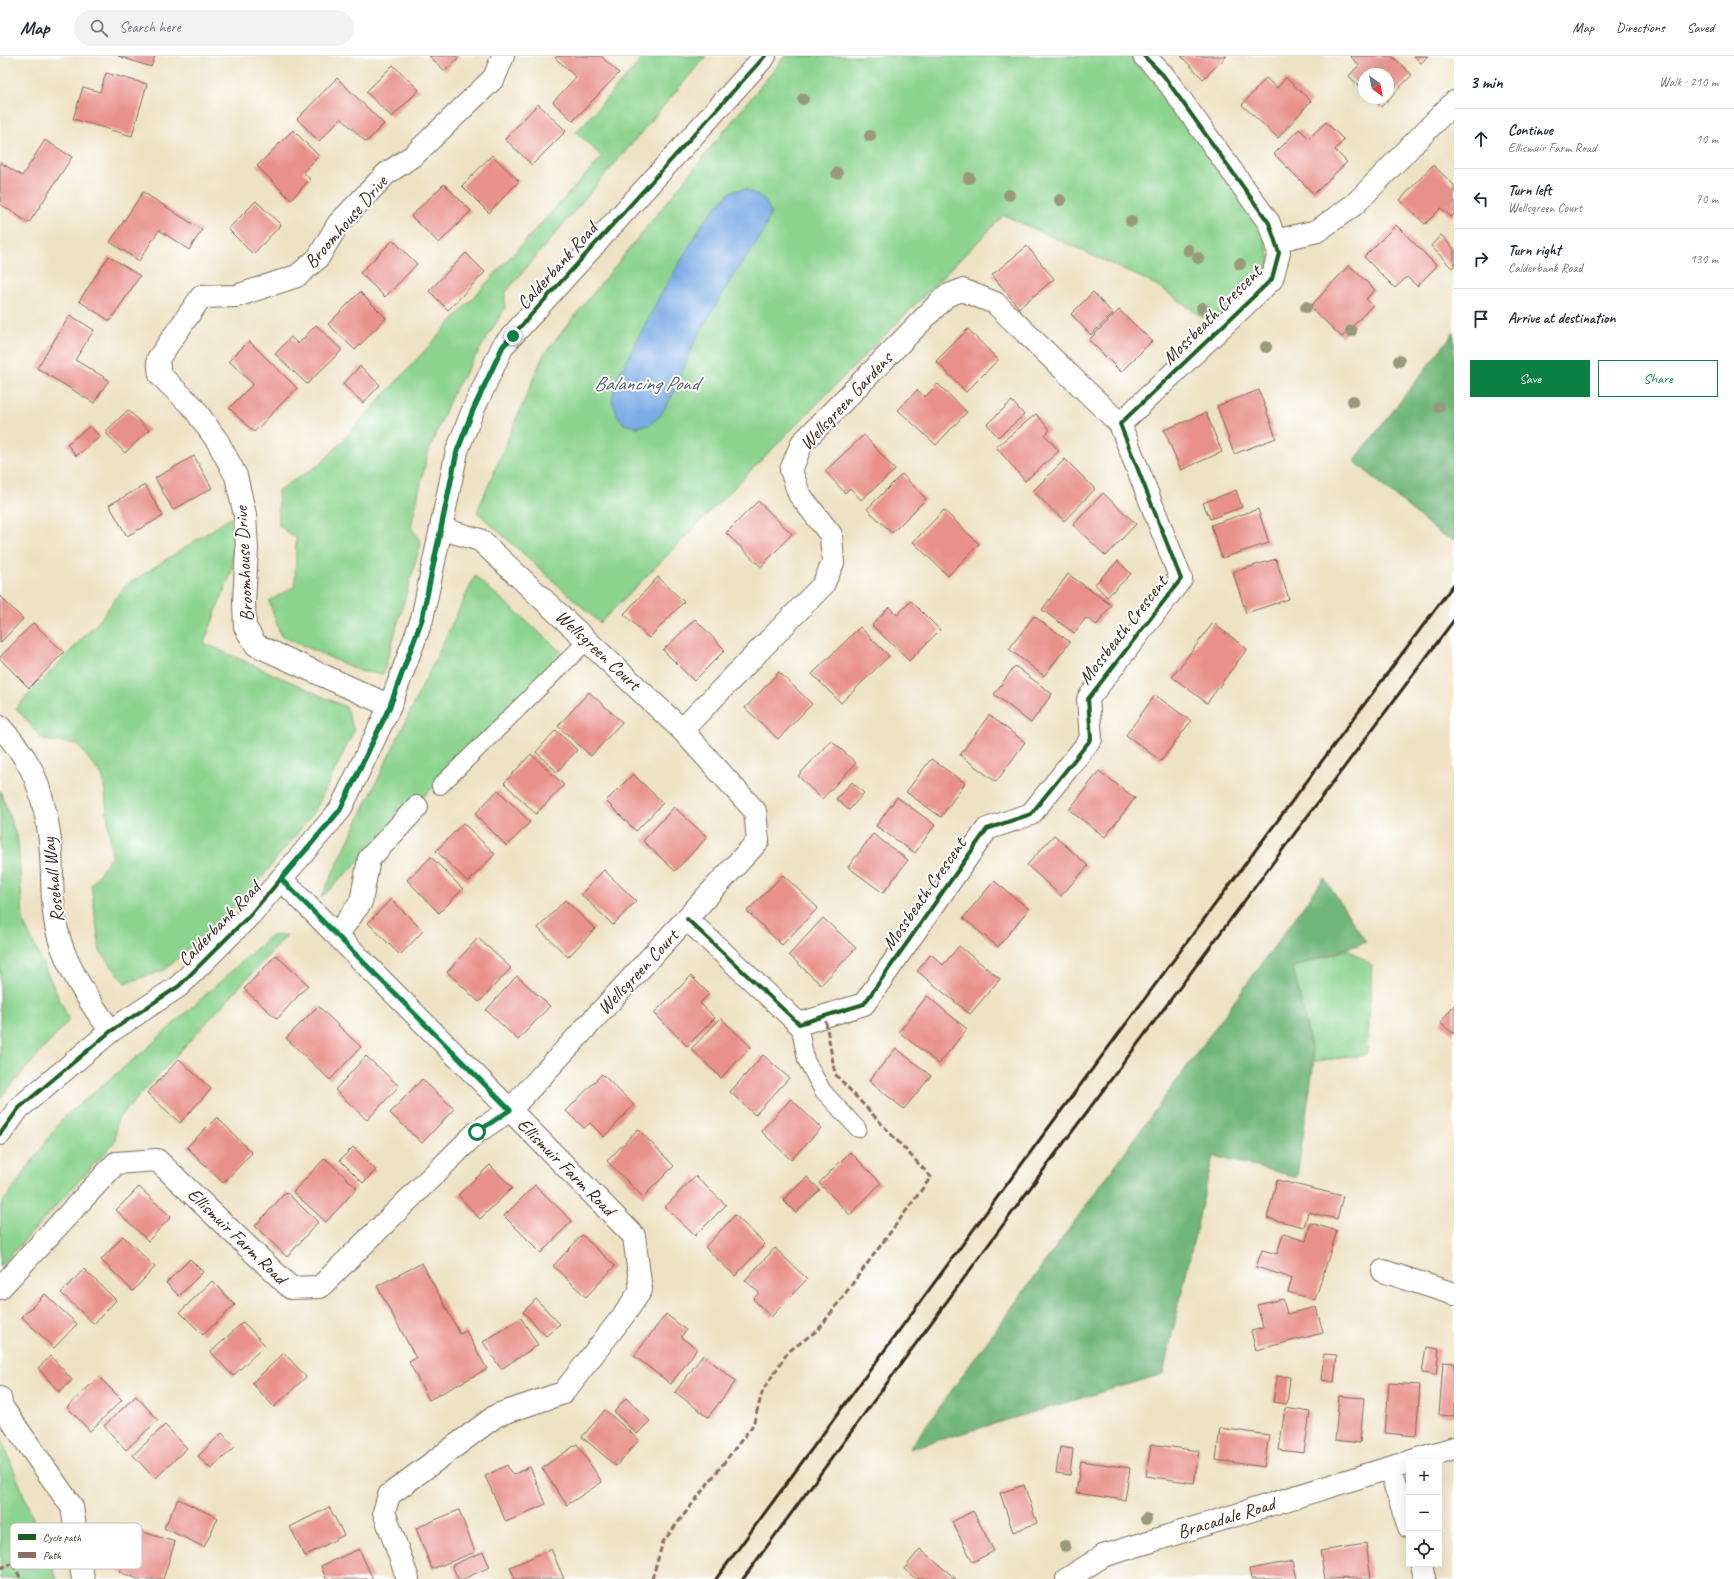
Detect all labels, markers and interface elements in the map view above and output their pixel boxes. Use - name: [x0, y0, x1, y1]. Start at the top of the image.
- search box: [74, 10, 354, 46]
- text: Map: [20, 16, 50, 40]
- icon: search: [88, 17, 110, 39]
- text: Search here: [120, 18, 181, 37]
- text: Map: [1573, 19, 1594, 36]
- text: Directions: [1616, 19, 1665, 36]
- text: Saved: [1687, 19, 1714, 36]
- north arrow: [1358, 68, 1394, 104]
- text: 3 min: [1470, 72, 1503, 93]
- text: Walk · 210 m: [1659, 74, 1718, 90]
- text: Continue: [1508, 121, 1553, 140]
- icon: ahead: [1470, 128, 1492, 150]
- text: 10 m: [1696, 131, 1718, 147]
- text: Ellismuir Farm Road: [1508, 140, 1596, 156]
- street label: Broomhouse Drive: [299, 169, 394, 273]
- text: Turn left: [1508, 181, 1551, 200]
- icon: left: [1470, 188, 1492, 210]
- text: 70 m: [1696, 191, 1718, 207]
- text: Wellsgreen Court: [1508, 200, 1582, 216]
- street label: Calderbank Road: [512, 215, 605, 315]
- text: Turn right: [1508, 241, 1561, 260]
- icon: right: [1470, 248, 1492, 270]
- text: 130 m: [1690, 251, 1718, 267]
- street label: Mossbeath Crescent: [1157, 259, 1268, 370]
- text: Calderbank Road: [1508, 260, 1583, 276]
- icon: arrive: [1470, 308, 1492, 330]
- text: Arrive at destination: [1508, 309, 1615, 328]
- route end: [504, 327, 522, 345]
- street label: Wellsgreen Gardens: [794, 345, 899, 455]
- button: Save: [1470, 360, 1590, 397]
- button: Share: [1598, 360, 1718, 397]
- water label: Balancing Pond: [594, 371, 704, 396]
- street label: Broomhouse Drive: [229, 504, 259, 622]
- street label: Mossbeath Crescent: [1073, 570, 1174, 689]
- street label: Wellsgreen Court: [550, 604, 647, 697]
- street label: Mossbeath Crescent: [877, 832, 972, 955]
- street label: Rosehall Way: [36, 835, 69, 924]
- street label: Calderbank Road: [173, 874, 268, 972]
- street label: Wellsgreen Court: [592, 923, 685, 1020]
- street label: Ellismuir Farm Road: [512, 1113, 623, 1224]
- route start: [468, 1123, 486, 1141]
- street label: Ellismuir Farm Road: [182, 1183, 294, 1292]
- map controls: [1406, 1459, 1442, 1567]
- button: +: [1406, 1459, 1442, 1495]
- street label: Bracadale Road: [1174, 1491, 1281, 1544]
- button: −: [1406, 1495, 1442, 1531]
- legend: [10, 1523, 142, 1569]
- text: Cycle path: [43, 1530, 82, 1544]
- button: locate: [1406, 1531, 1442, 1567]
- text: Path: [43, 1548, 62, 1562]

